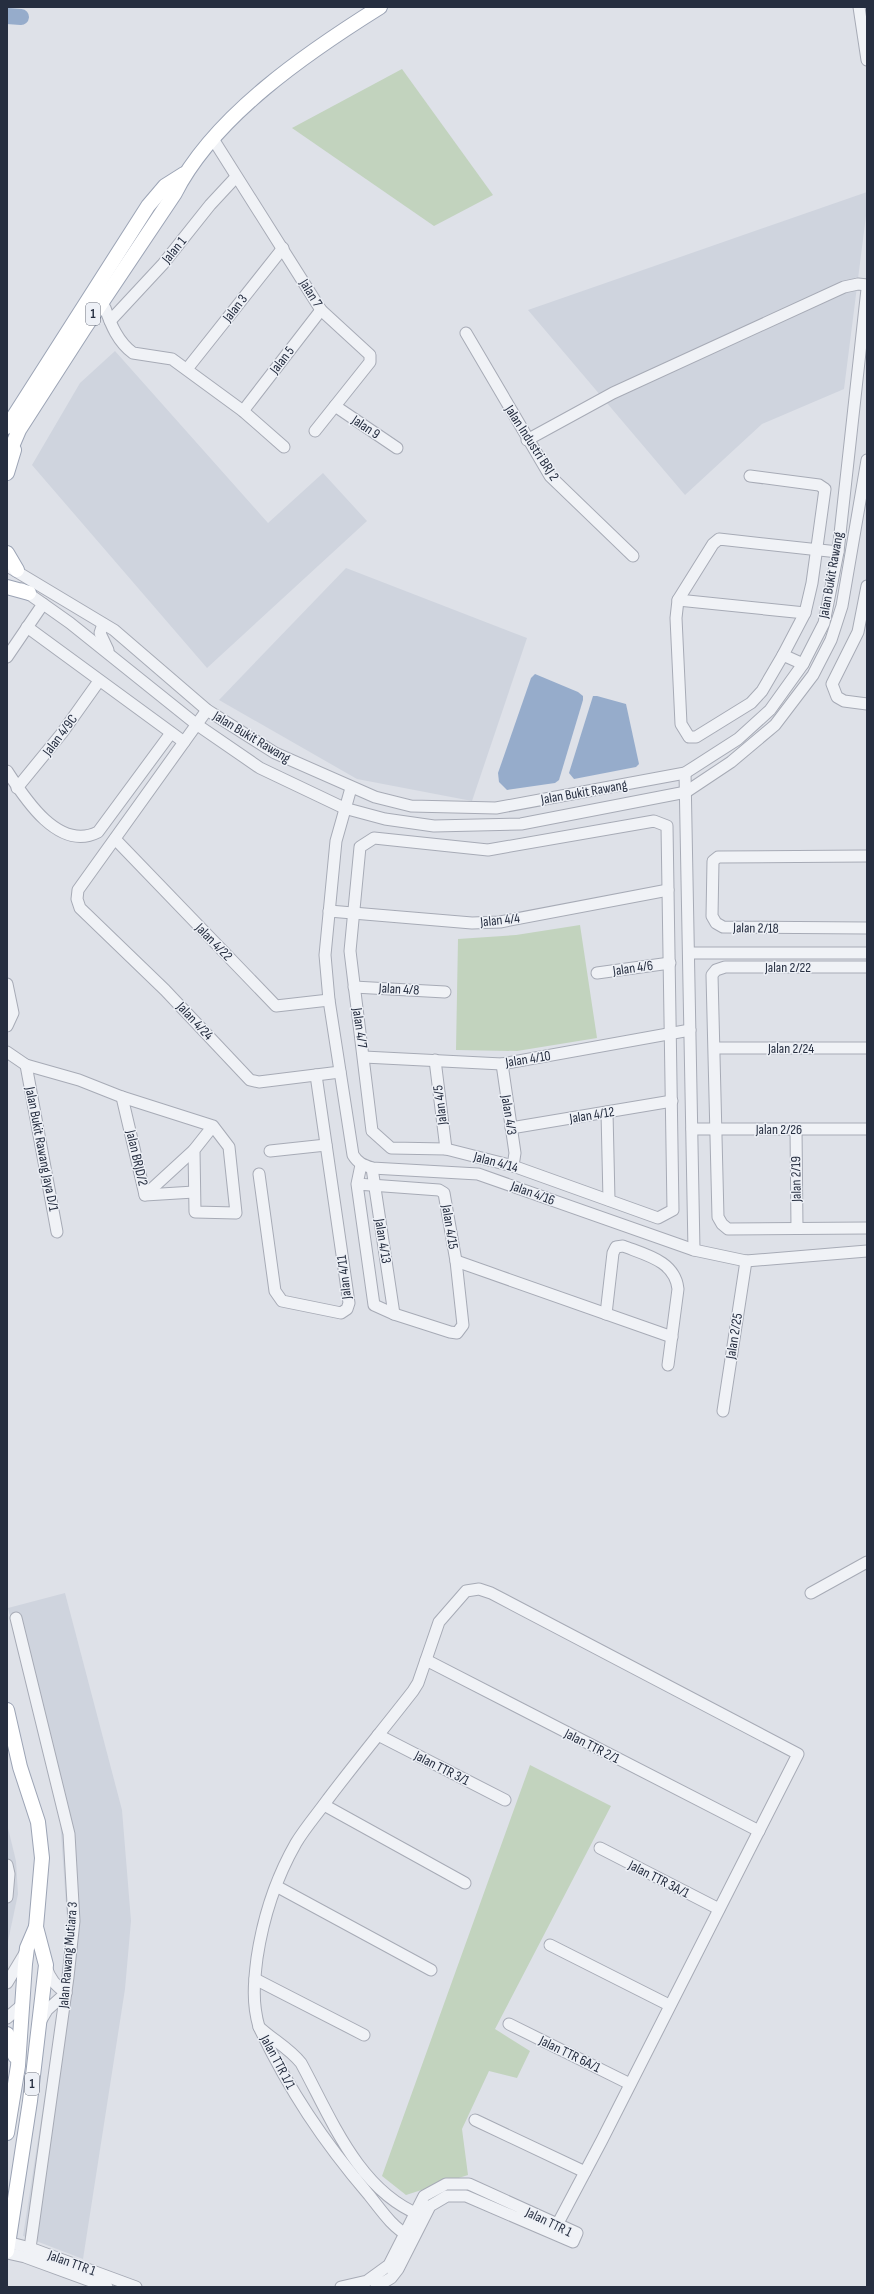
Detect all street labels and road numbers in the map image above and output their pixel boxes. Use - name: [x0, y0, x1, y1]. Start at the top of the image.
- street label: Jalan 1: [158, 233, 190, 268]
- street label: Jalan 7: [295, 275, 326, 311]
- street label: Jalan 3: [218, 291, 251, 326]
- road number: 1: [86, 303, 100, 325]
- street label: Jalan 5: [265, 343, 298, 378]
- street label: Jalan Industri BRJ 2: [501, 401, 563, 484]
- street label: Jalan 9: [348, 411, 383, 443]
- street label: Jalan Bukit Rawang: [815, 530, 847, 620]
- street label: Jalan Bukit Rawang: [209, 707, 294, 767]
- street label: Jalan 4/9C: [38, 711, 81, 760]
- street label: Jalan Bukit Rawang: [539, 776, 629, 808]
- street label: Jalan 4/4: [478, 909, 521, 931]
- street label: Jalan 4/22: [191, 919, 236, 965]
- street label: Jalan 2/18: [732, 919, 779, 937]
- street label: Jalan 4/6: [611, 957, 654, 979]
- street label: Jalan 2/22: [764, 959, 811, 976]
- street label: Jalan 4/8: [377, 979, 420, 999]
- street label: Jalan 4/24: [172, 998, 217, 1044]
- street label: Jalan 4/7: [349, 1006, 371, 1050]
- street label: Jalan 2/24: [767, 1040, 814, 1057]
- street label: Jalan 4/10: [503, 1047, 552, 1071]
- street label: Jalan Bukit Rawang Jaya D/1: [21, 1084, 62, 1213]
- street label: Jalan 4/5: [429, 1084, 451, 1127]
- street label: Jalan 4/3: [497, 1093, 521, 1136]
- street label: Jalan 4/12: [567, 1103, 616, 1127]
- street label: Jalan 2/26: [755, 1121, 802, 1138]
- street label: Jalan BRJD/2: [122, 1127, 152, 1188]
- street label: Jalan 4/14: [471, 1148, 520, 1176]
- street label: Jalan 2/19: [787, 1156, 805, 1203]
- street label: Jalan 4/16: [508, 1177, 557, 1209]
- street label: Jalan 4/15: [438, 1202, 462, 1251]
- street label: Jalan 4/13: [371, 1216, 395, 1265]
- street label: Jalan 4/11: [333, 1254, 355, 1301]
- street label: Jalan 2/25: [722, 1312, 746, 1361]
- street label: Jalan TTR 2/1: [561, 1724, 623, 1767]
- street label: Jalan TTR 3/1: [411, 1746, 472, 1789]
- street label: Jalan TTR 3A/1: [625, 1856, 692, 1902]
- street label: Jalan Rawang Mutiara 3: [55, 1901, 81, 2010]
- street label: Jalan TTR 1/1: [256, 2031, 299, 2092]
- street label: Jalan TTR 6A/1: [536, 2031, 604, 2076]
- road number: 1: [25, 2073, 39, 2095]
- street label: Jalan TTR 1: [522, 2203, 575, 2241]
- street label: Jalan TTR 1: [45, 2246, 98, 2279]

